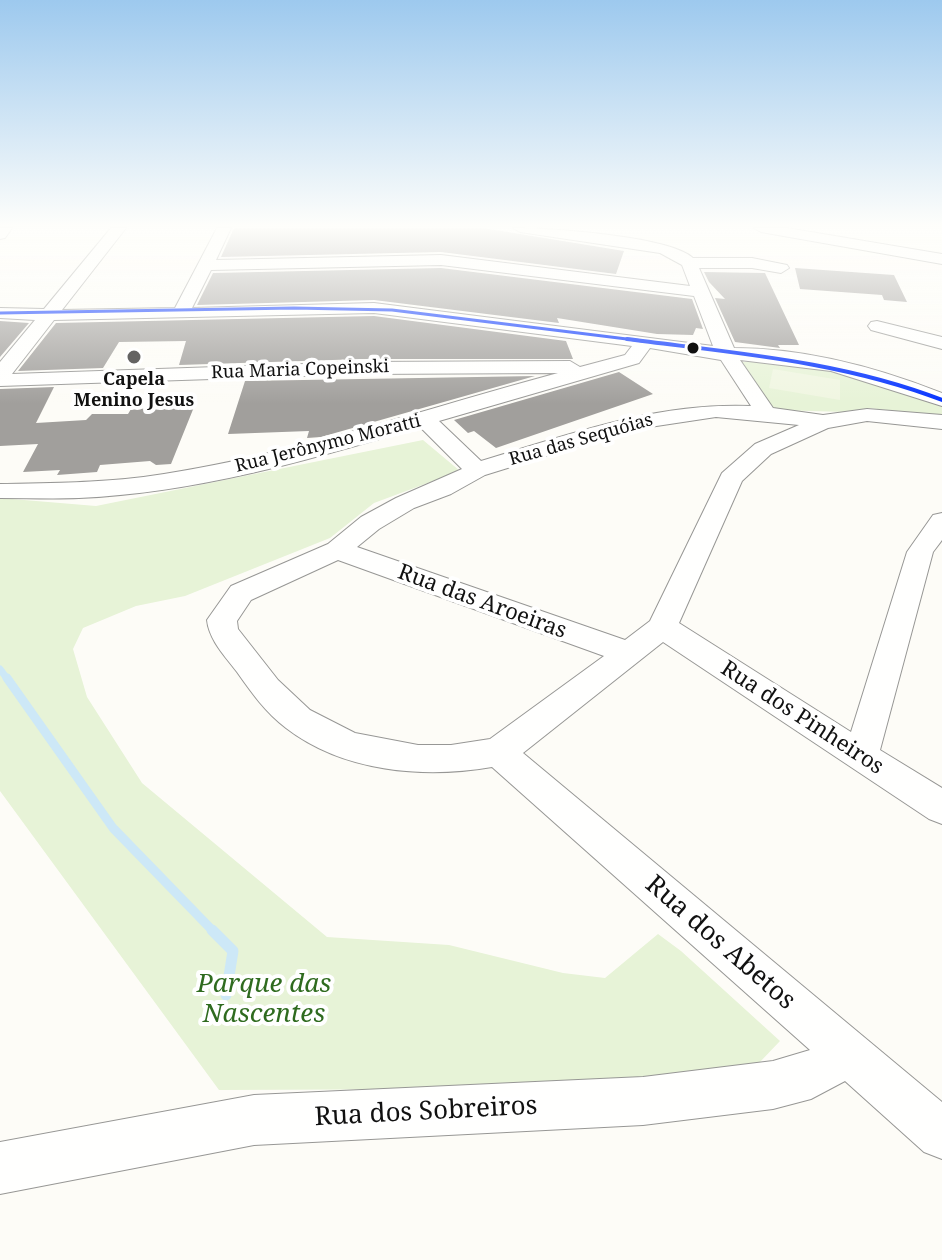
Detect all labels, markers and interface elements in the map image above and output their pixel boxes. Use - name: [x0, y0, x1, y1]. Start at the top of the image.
- unlabelled marker: [685, 340, 701, 356]
- marker: Capela Menino Jesus: [125, 348, 143, 366]
- street label: Rua Maria Copeinski: [211, 356, 389, 384]
- place label: Capela Menino Jesus: [74, 369, 194, 412]
- street label: Rua das Sequóias: [507, 409, 655, 471]
- street label: Rua Jerônymo Moratti: [233, 410, 423, 478]
- street label: Rua das Aroeiras: [394, 559, 570, 645]
- street label: Rua dos Pinheiros: [716, 656, 888, 780]
- street label: Rua dos Abetos: [639, 869, 801, 1017]
- park label: Parque das Nascentes: [197, 969, 331, 1030]
- street label: Rua dos Sobreiros: [314, 1091, 538, 1133]

